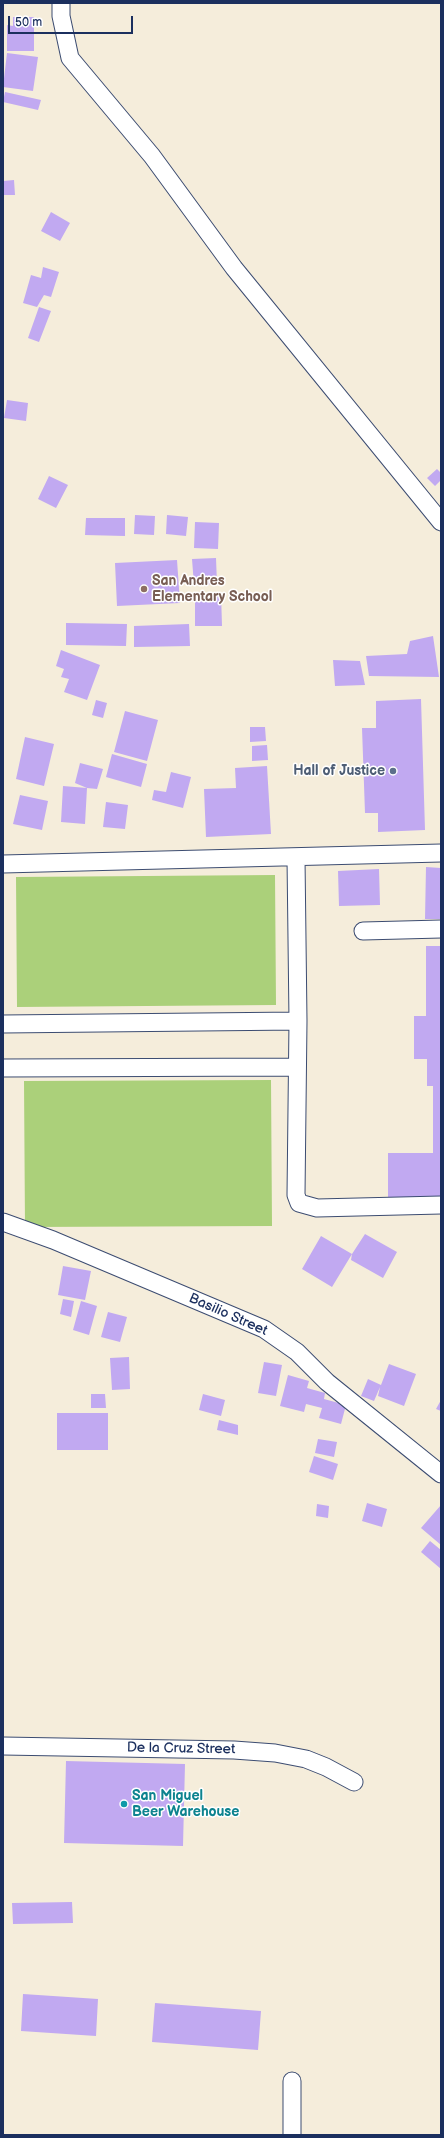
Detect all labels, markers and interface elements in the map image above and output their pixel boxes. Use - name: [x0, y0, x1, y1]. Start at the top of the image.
- scale bar: [10, 8, 135, 34]
- text: 50 m: [15, 15, 42, 30]
- place label: San Andres Elementary School: [152, 573, 272, 606]
- marker: San Andres Elementary School: [139, 584, 149, 594]
- place label: Hall of Justice: [293, 763, 385, 779]
- marker: Hall of Justice: [388, 766, 398, 776]
- street label: Basilio Street: [186, 1290, 270, 1340]
- street label: De la Cruz Street: [127, 1740, 235, 1758]
- place label: San Miguel Beer Warehouse: [132, 1788, 239, 1820]
- marker: San Miguel Beer Warehouse: [119, 1799, 129, 1809]

